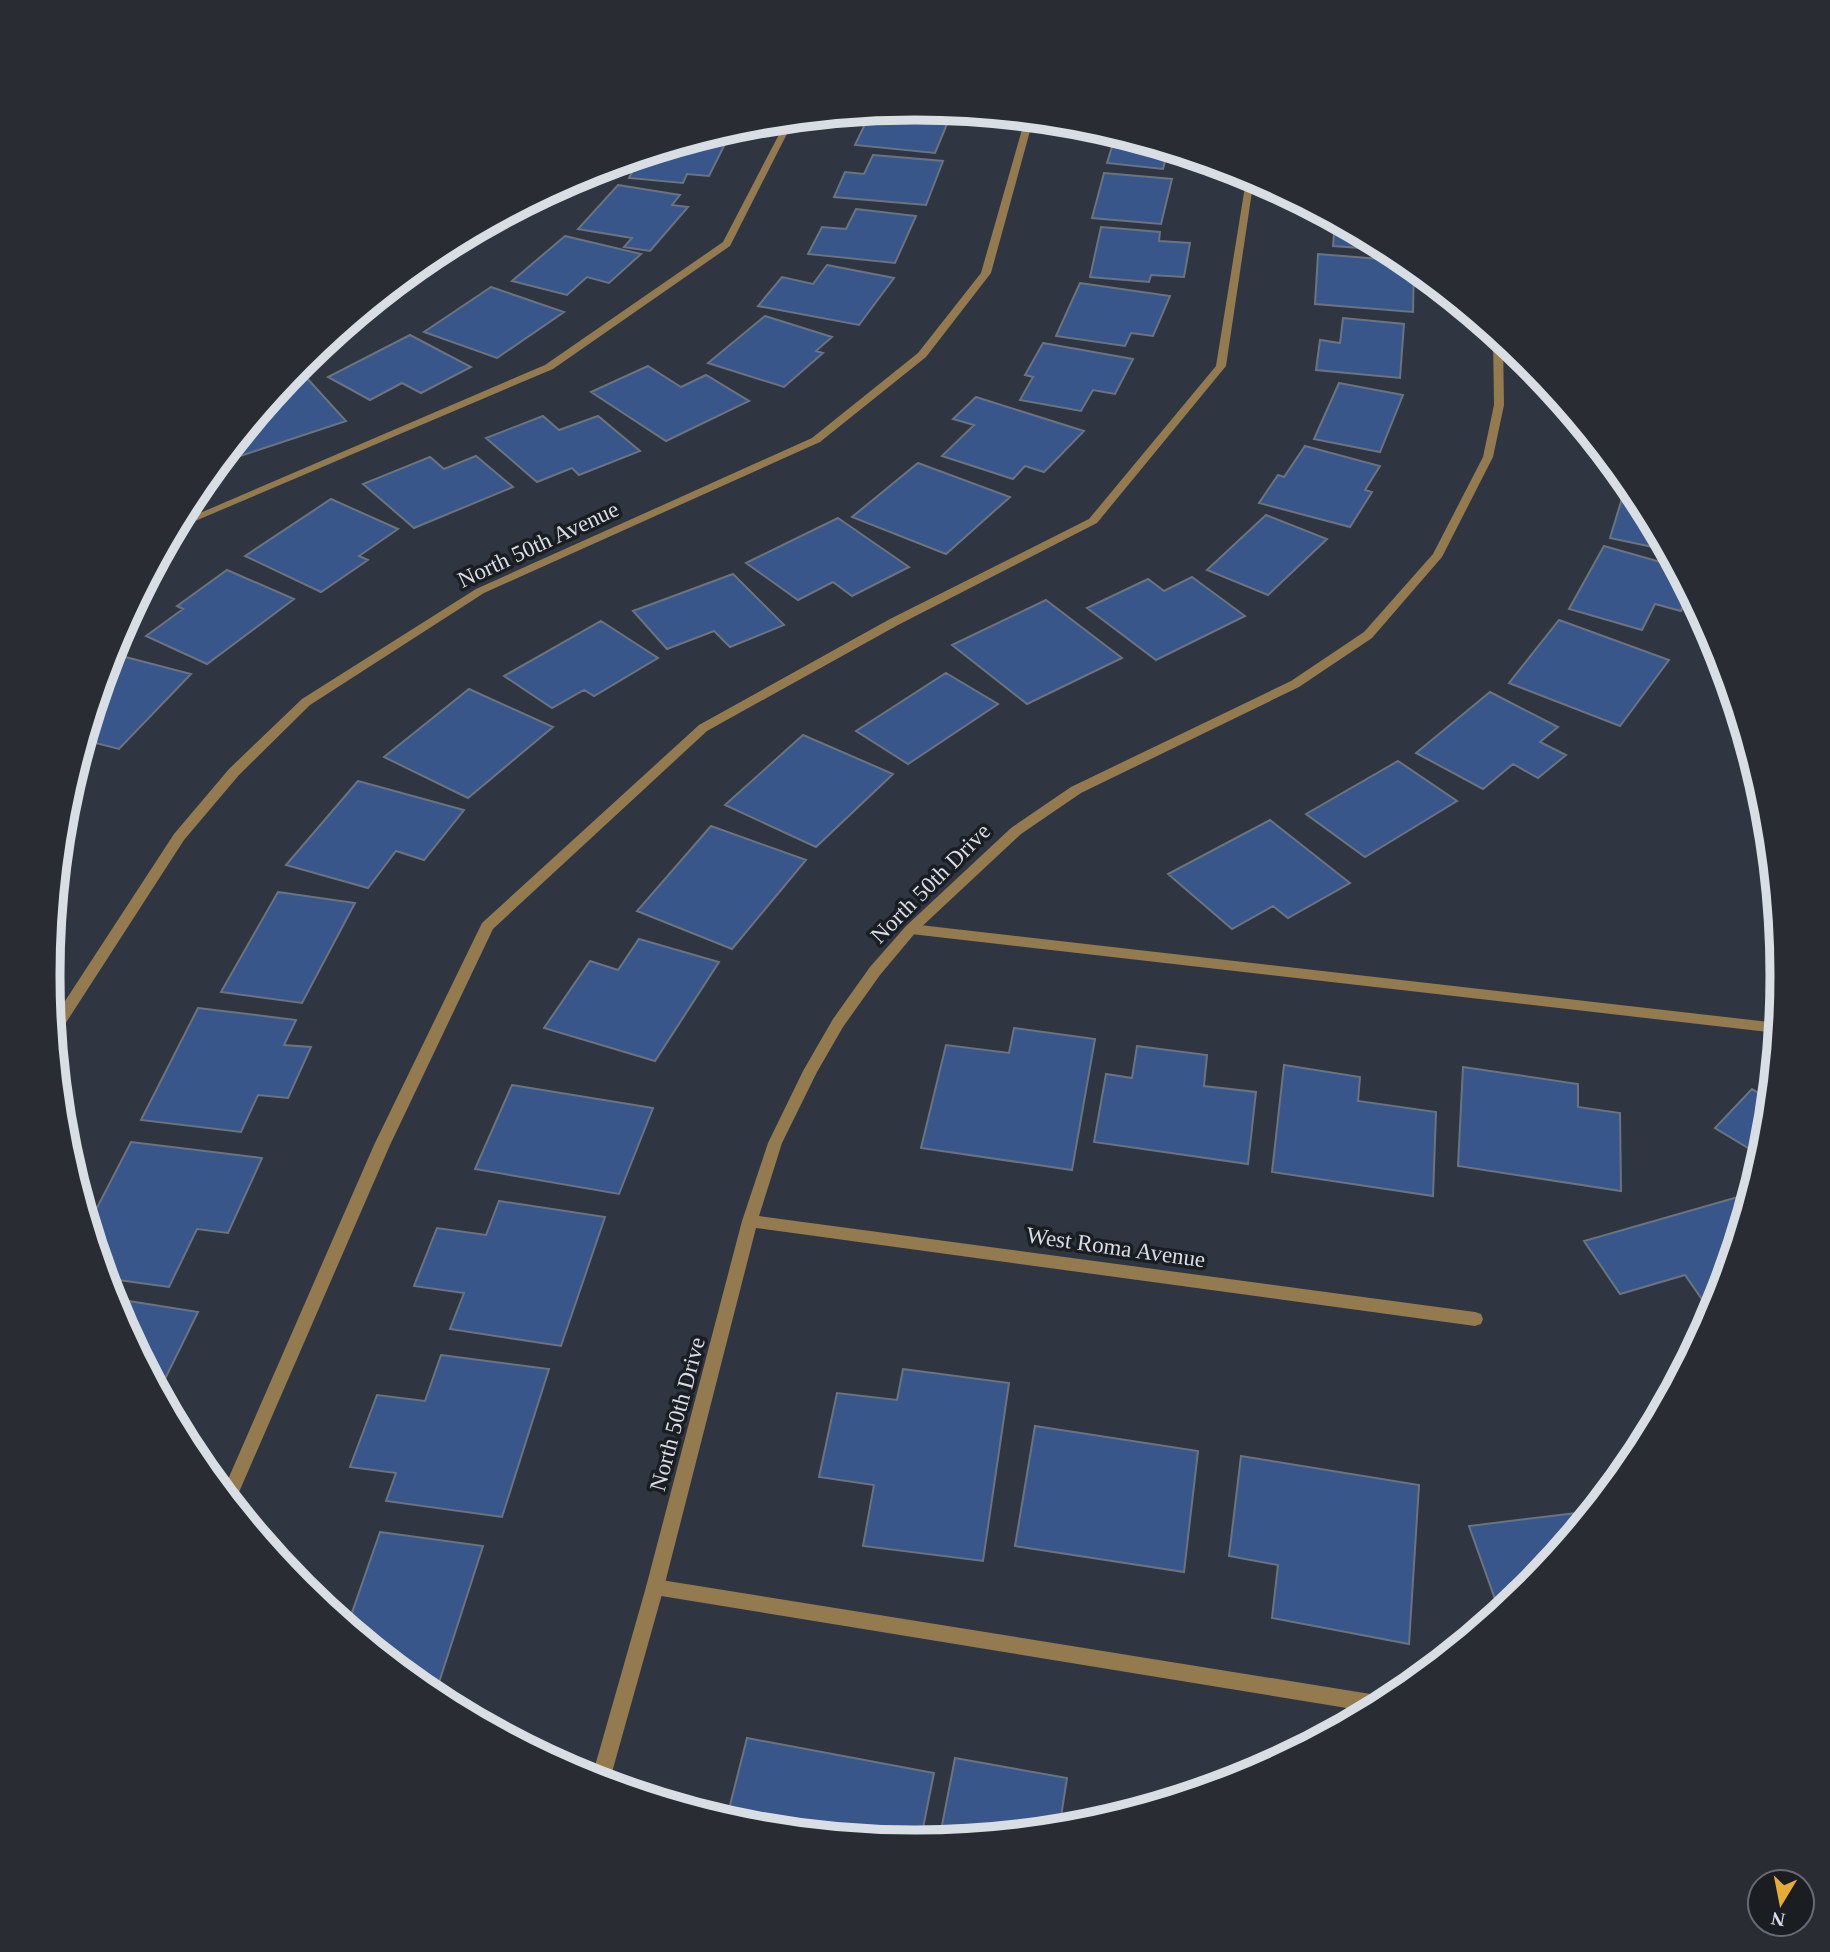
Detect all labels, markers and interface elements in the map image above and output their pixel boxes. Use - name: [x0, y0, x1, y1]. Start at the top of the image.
- street label: North 50th Avenue: [454, 496, 623, 593]
- street label: North 50th Drive: [866, 819, 995, 948]
- street label: West Roma Avenue: [1025, 1223, 1207, 1272]
- street label: North 50th Drive: [645, 1334, 710, 1494]
- north arrow: [1746, 1868, 1816, 1938]
- text: N: [1769, 1908, 1787, 1931]

